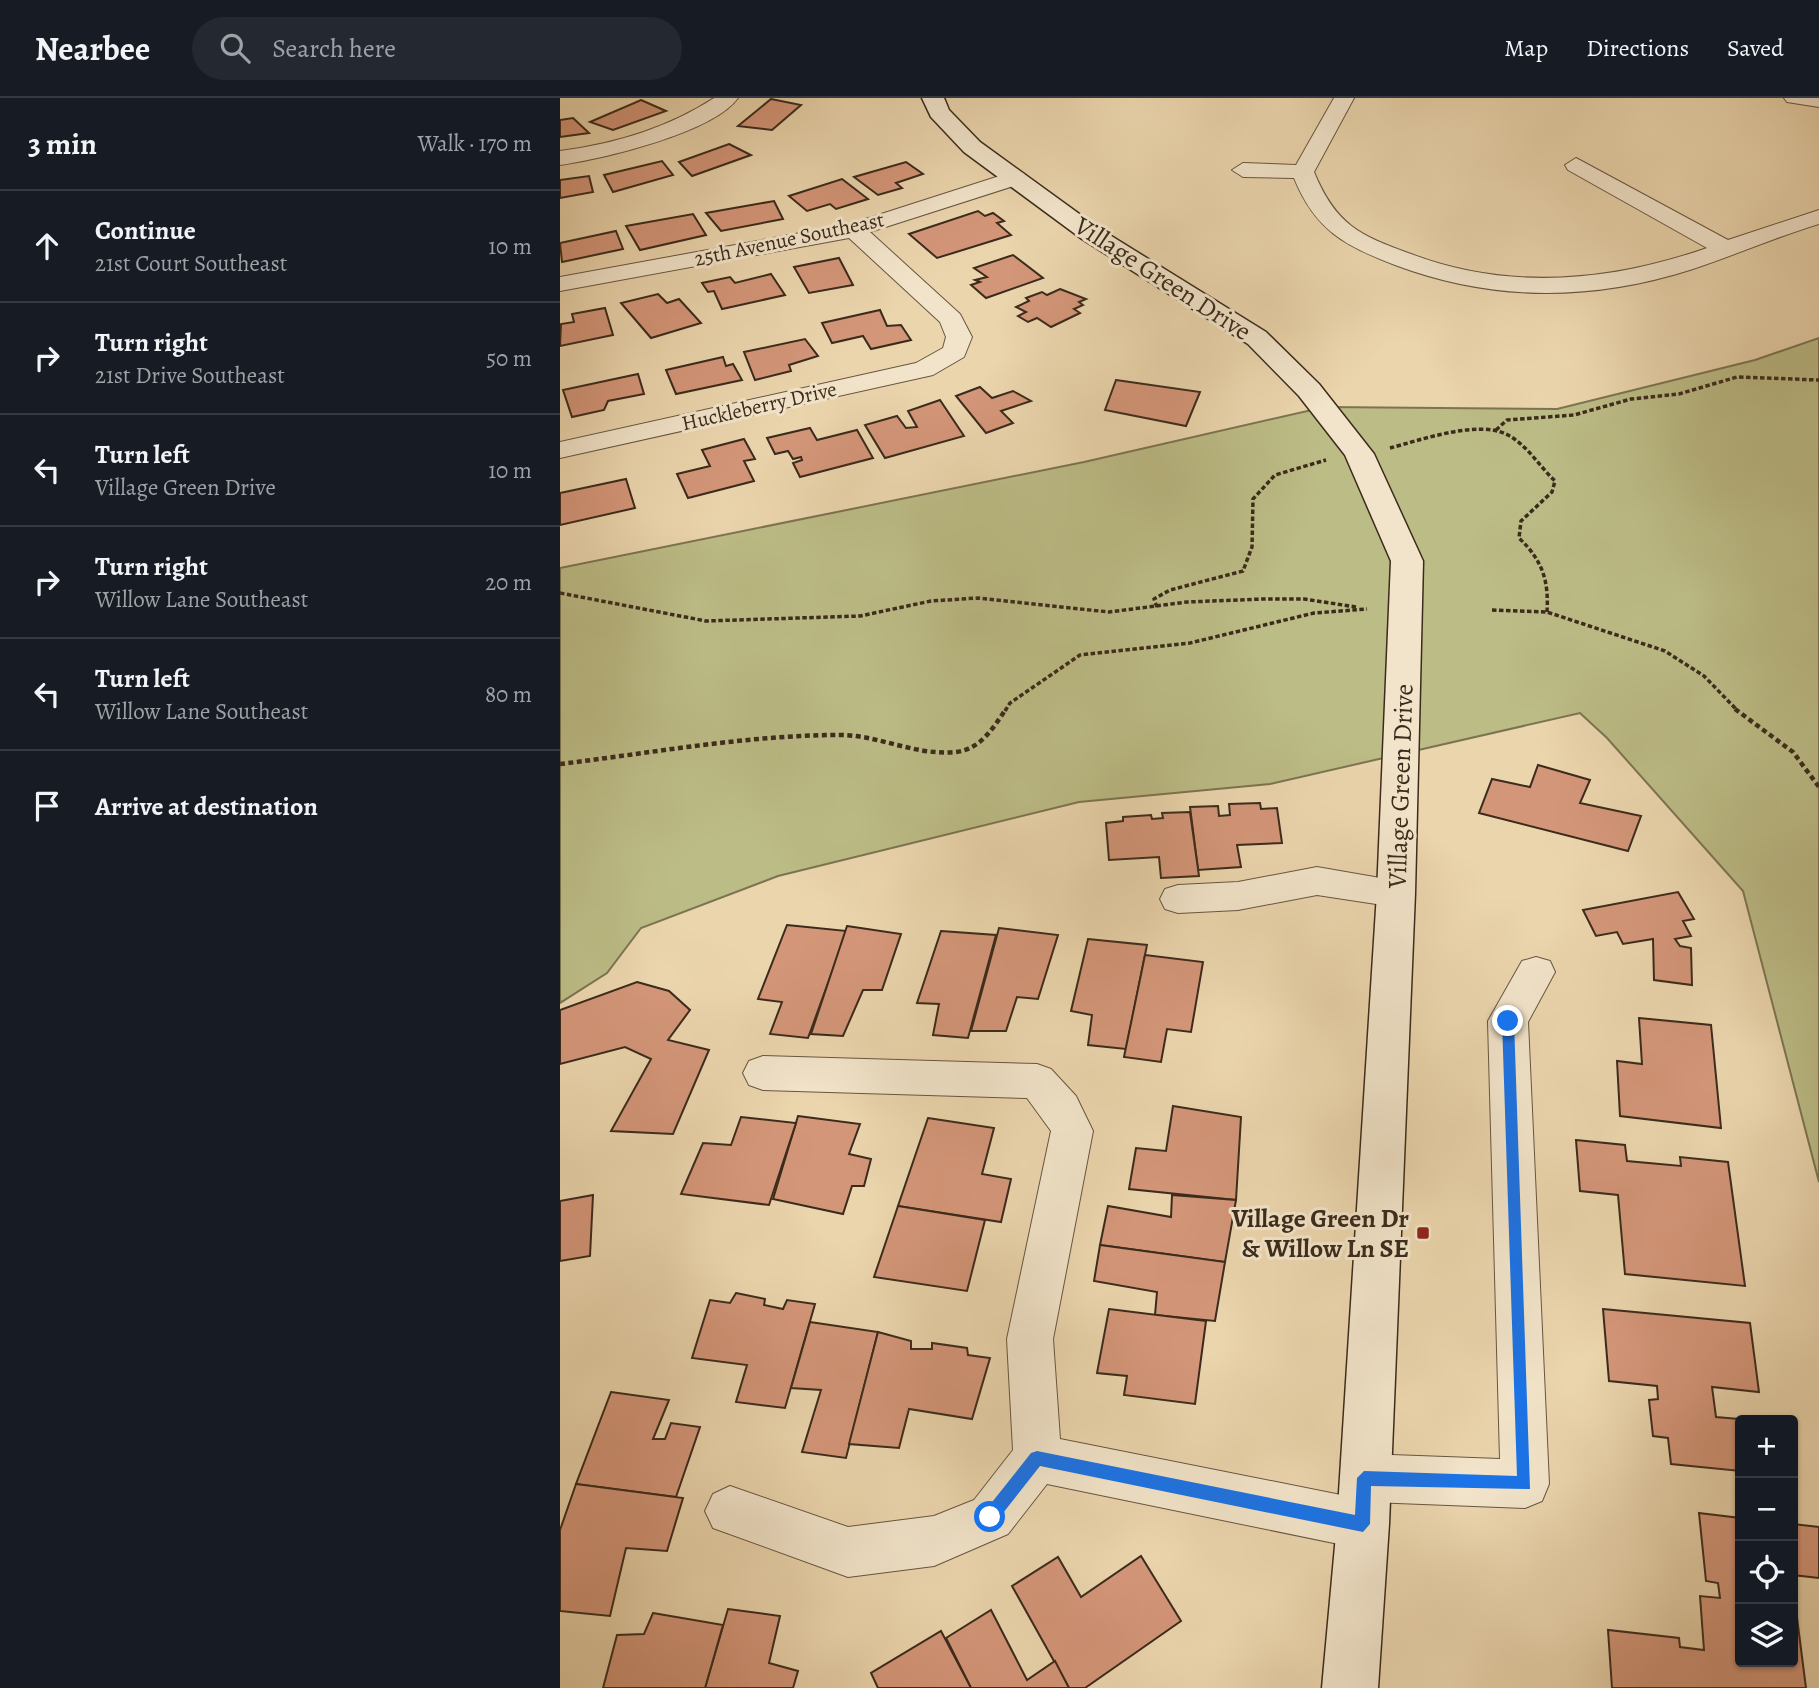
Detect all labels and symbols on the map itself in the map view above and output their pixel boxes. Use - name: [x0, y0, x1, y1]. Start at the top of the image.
- street label: 25th Avenue Southeast: [692, 205, 886, 273]
- street label: Village Green Drive: [1067, 208, 1258, 349]
- street label: Huckleberry Drive: [679, 375, 839, 437]
- street label: Village Green Drive: [1379, 683, 1422, 890]
- route end: [1492, 1005, 1523, 1036]
- place label: Village Green Dr & Willow Ln SE: [1231, 1201, 1409, 1266]
- marker: Village Green Dr & Willow Ln SE: [1415, 1225, 1431, 1241]
- route start: [974, 1501, 1005, 1532]

